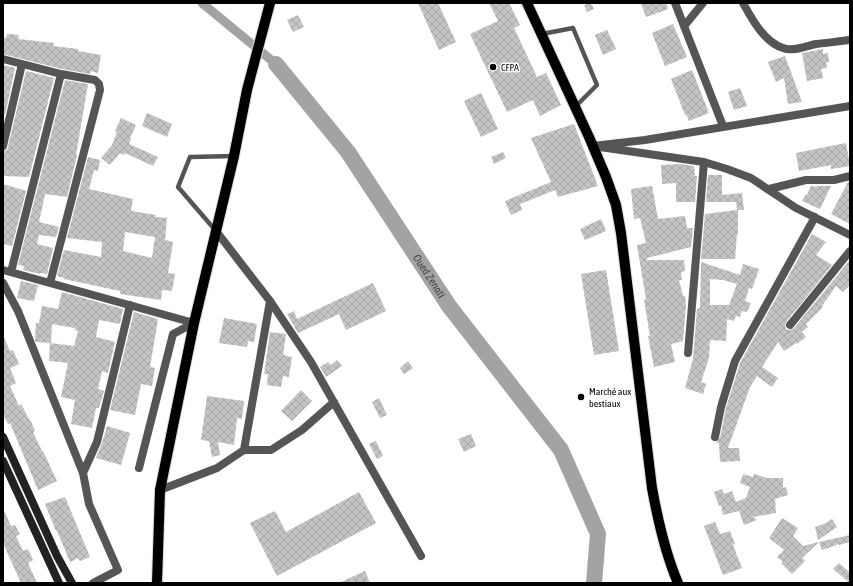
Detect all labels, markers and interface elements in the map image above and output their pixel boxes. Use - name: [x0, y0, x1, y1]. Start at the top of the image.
- marker: CFPA: [488, 62, 498, 72]
- place label: CFPA: [501, 62, 519, 73]
- water label: Oued Zenati: [411, 252, 448, 300]
- place label: Marché aux bestiaux: [589, 386, 631, 409]
- marker: Marché aux bestiaux: [576, 392, 586, 402]

